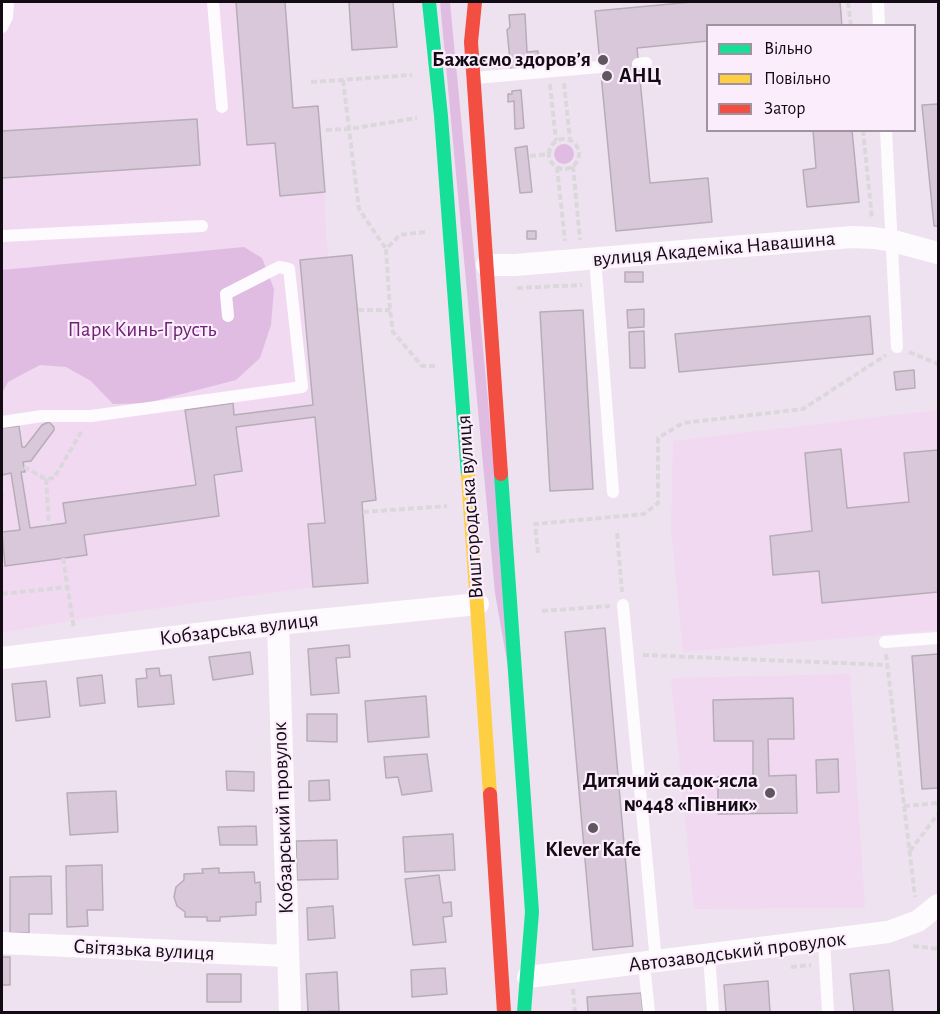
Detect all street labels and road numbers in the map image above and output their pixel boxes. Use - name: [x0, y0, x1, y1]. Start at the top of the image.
- street label: вулиця Академіка Навашина: [592, 226, 836, 272]
- street label: Вишгородська вулиця: [451, 414, 489, 600]
- street label: Кобзарська вулиця: [158, 607, 320, 651]
- street label: Кобзарський провулок: [267, 721, 299, 915]
- street label: Автозаводський провулок: [627, 926, 847, 978]
- street label: Світязька вулиця: [73, 934, 215, 966]

